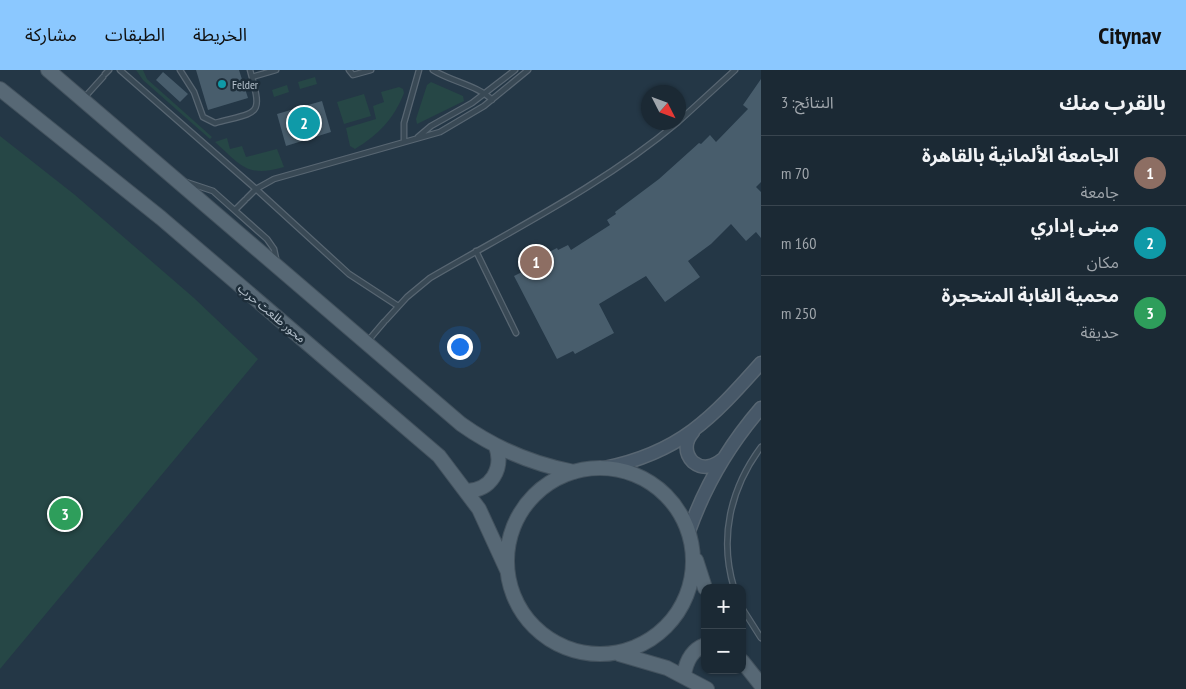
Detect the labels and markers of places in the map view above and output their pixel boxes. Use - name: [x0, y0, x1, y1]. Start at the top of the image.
- place label: Felder: [232, 77, 259, 92]
- marker: Felder: [216, 78, 228, 90]
- pin: 2: [288, 104, 320, 142]
- pin: 1: [520, 243, 552, 281]
- pin: 3: [49, 495, 81, 533]

